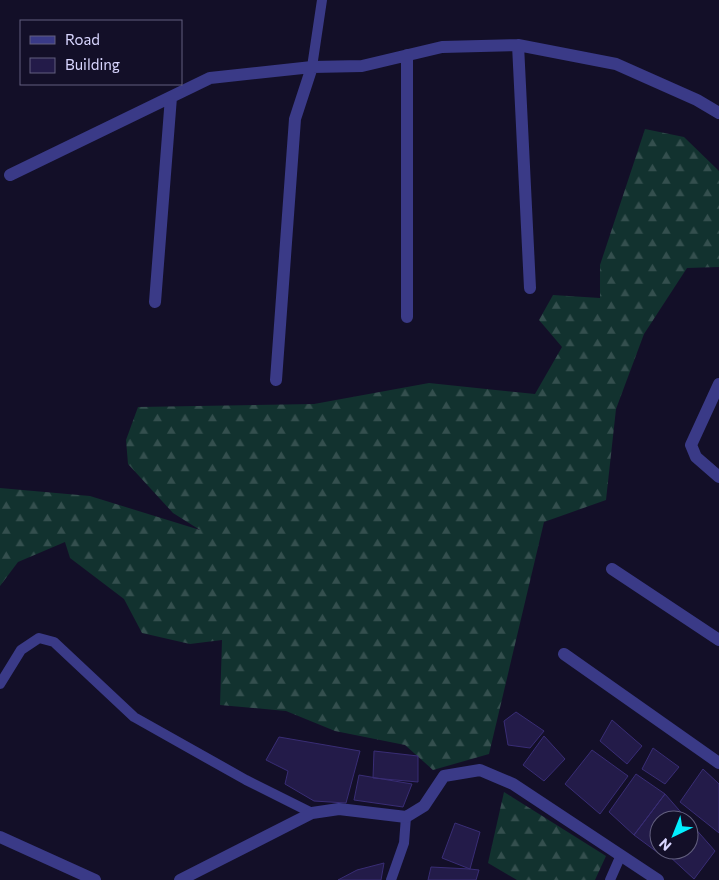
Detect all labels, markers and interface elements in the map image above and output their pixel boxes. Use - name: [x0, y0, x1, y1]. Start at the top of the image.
- legend: [20, 20, 182, 85]
- text: Road: [65, 30, 100, 48]
- text: Building: [65, 55, 120, 73]
- north arrow: [649, 810, 699, 860]
- text: N: [655, 835, 674, 855]

